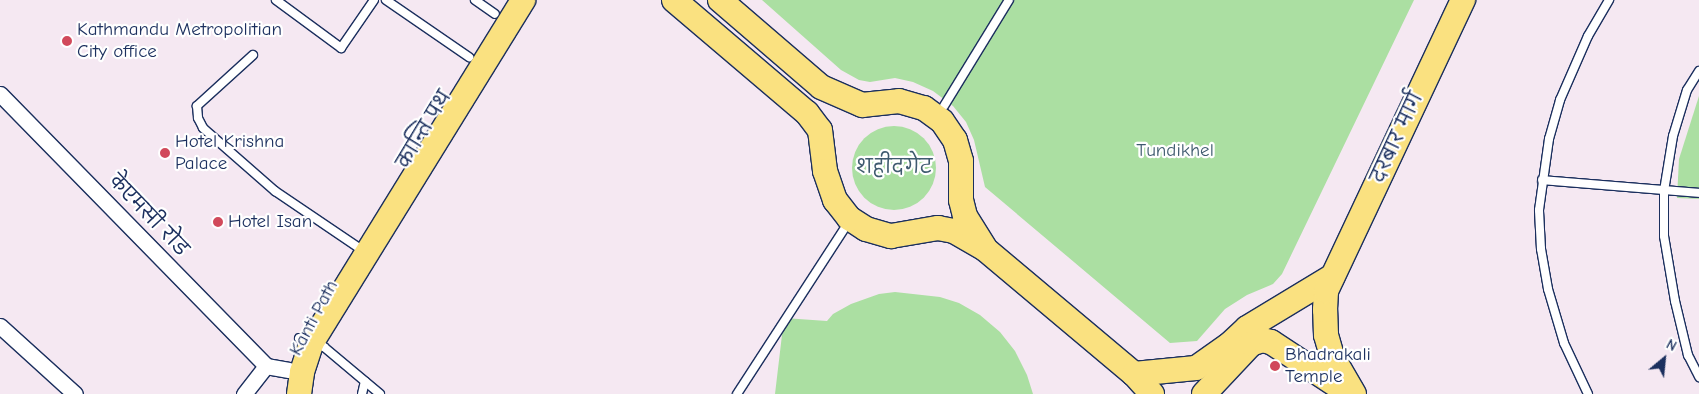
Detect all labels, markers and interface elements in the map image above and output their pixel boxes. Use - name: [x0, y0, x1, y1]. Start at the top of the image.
- place label: Kathmandu Metropolitian City office: [77, 19, 282, 63]
- marker: Kathmandu Metropolitian City office: [61, 35, 73, 47]
- street label: कान्ति पथ: [393, 87, 457, 173]
- street label: दरबार मार्ग: [1367, 89, 1429, 187]
- place label: Hotel Krishna Palace: [175, 131, 284, 175]
- park label: Tundikhel: [1136, 140, 1214, 162]
- marker: Hotel Krishna Palace: [159, 147, 171, 159]
- park label: शहीदगेट: [856, 157, 932, 179]
- street label: केएमसी रोड: [104, 171, 192, 261]
- place label: Hotel Isan: [228, 211, 312, 233]
- marker: Hotel Isan: [212, 216, 224, 228]
- street label: Kanti Path: [285, 276, 343, 360]
- north arrow: [1639, 334, 1689, 384]
- text: N: [1663, 336, 1679, 355]
- place label: Bhadrakali Temple: [1285, 344, 1371, 388]
- marker: Bhadrakali Temple: [1269, 360, 1281, 372]

